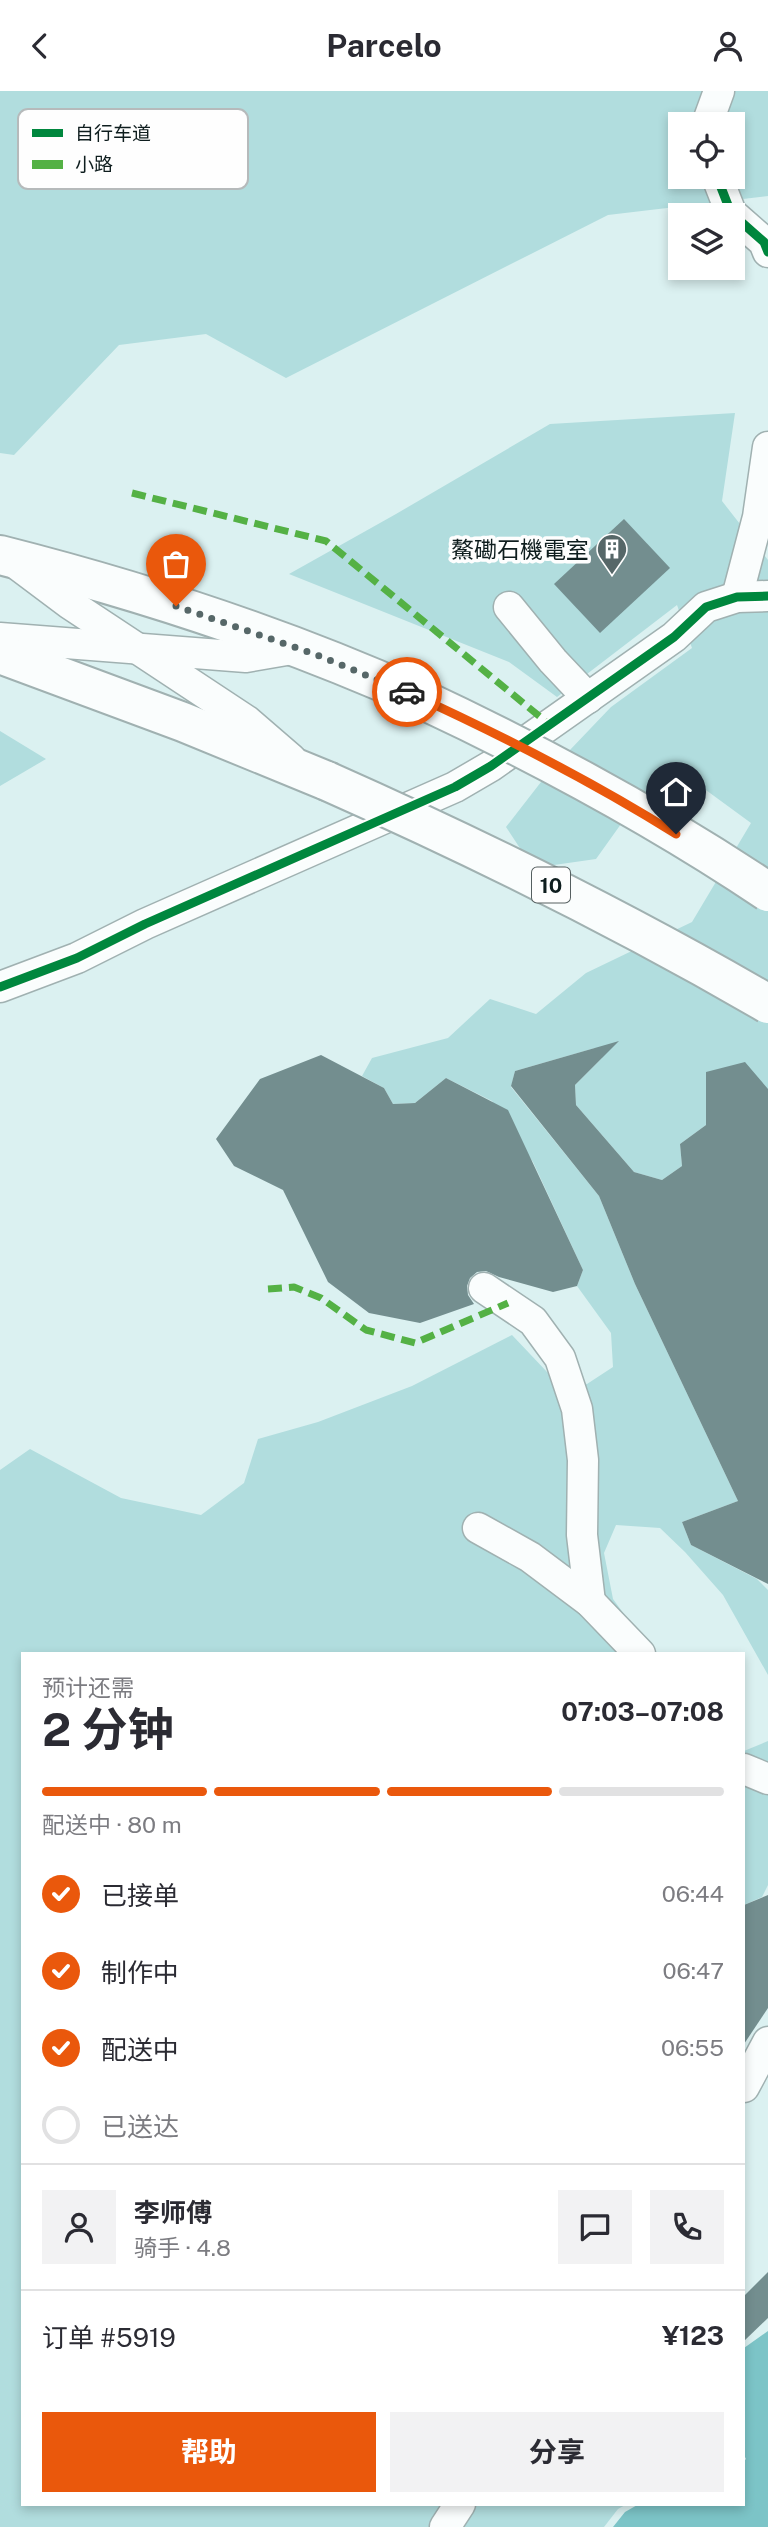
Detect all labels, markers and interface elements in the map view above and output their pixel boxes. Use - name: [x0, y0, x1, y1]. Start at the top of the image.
- icon: back: [21, 27, 59, 65]
- text: Parcelo: [326, 27, 442, 64]
- icon: person: [709, 27, 747, 65]
- legend: [18, 109, 248, 189]
- map controls: [668, 112, 745, 280]
- button: locate: [668, 112, 745, 189]
- text: 自行车道: [75, 122, 151, 144]
- text: 小路: [75, 153, 113, 175]
- button: layers: [668, 203, 745, 280]
- building icon: 鰲磡石機電室: [595, 532, 629, 576]
- pin: [146, 534, 206, 606]
- place label: 鰲磡石機電室: [451, 536, 589, 563]
- icon: bag: [157, 545, 195, 583]
- courier: [372, 657, 442, 727]
- icon: car: [388, 673, 426, 711]
- pin: [646, 762, 706, 834]
- icon: home: [657, 773, 695, 811]
- road number: 10: [532, 867, 570, 903]
- text: 预计还需: [42, 1674, 134, 1701]
- text: 07:03–07:08: [561, 1696, 724, 1727]
- text: 2 分钟: [42, 1702, 174, 1756]
- text: 配送中 · 80 m: [42, 1811, 182, 1838]
- icon: check: [42, 1875, 80, 1913]
- text: 已接单: [101, 1880, 179, 1911]
- text: 06:44: [662, 1880, 724, 1907]
- icon: check: [42, 1952, 80, 1990]
- text: 制作中: [101, 1957, 179, 1988]
- text: 06:47: [662, 1957, 724, 1984]
- icon: check: [42, 2029, 80, 2067]
- text: 配送中: [101, 2034, 179, 2065]
- text: 06:55: [661, 2034, 724, 2061]
- text: 已送达: [101, 2111, 179, 2142]
- button: person: [42, 2190, 116, 2264]
- button: chat: [558, 2190, 632, 2264]
- button: phone: [650, 2190, 724, 2264]
- text: 李师傅: [134, 2197, 212, 2228]
- text: 骑手 · 4.8: [134, 2234, 231, 2261]
- text: ¥123: [662, 2320, 724, 2351]
- text: 订单 #5919: [42, 2322, 176, 2353]
- button: 帮助: [42, 2412, 376, 2492]
- button: 分享: [390, 2412, 724, 2492]

